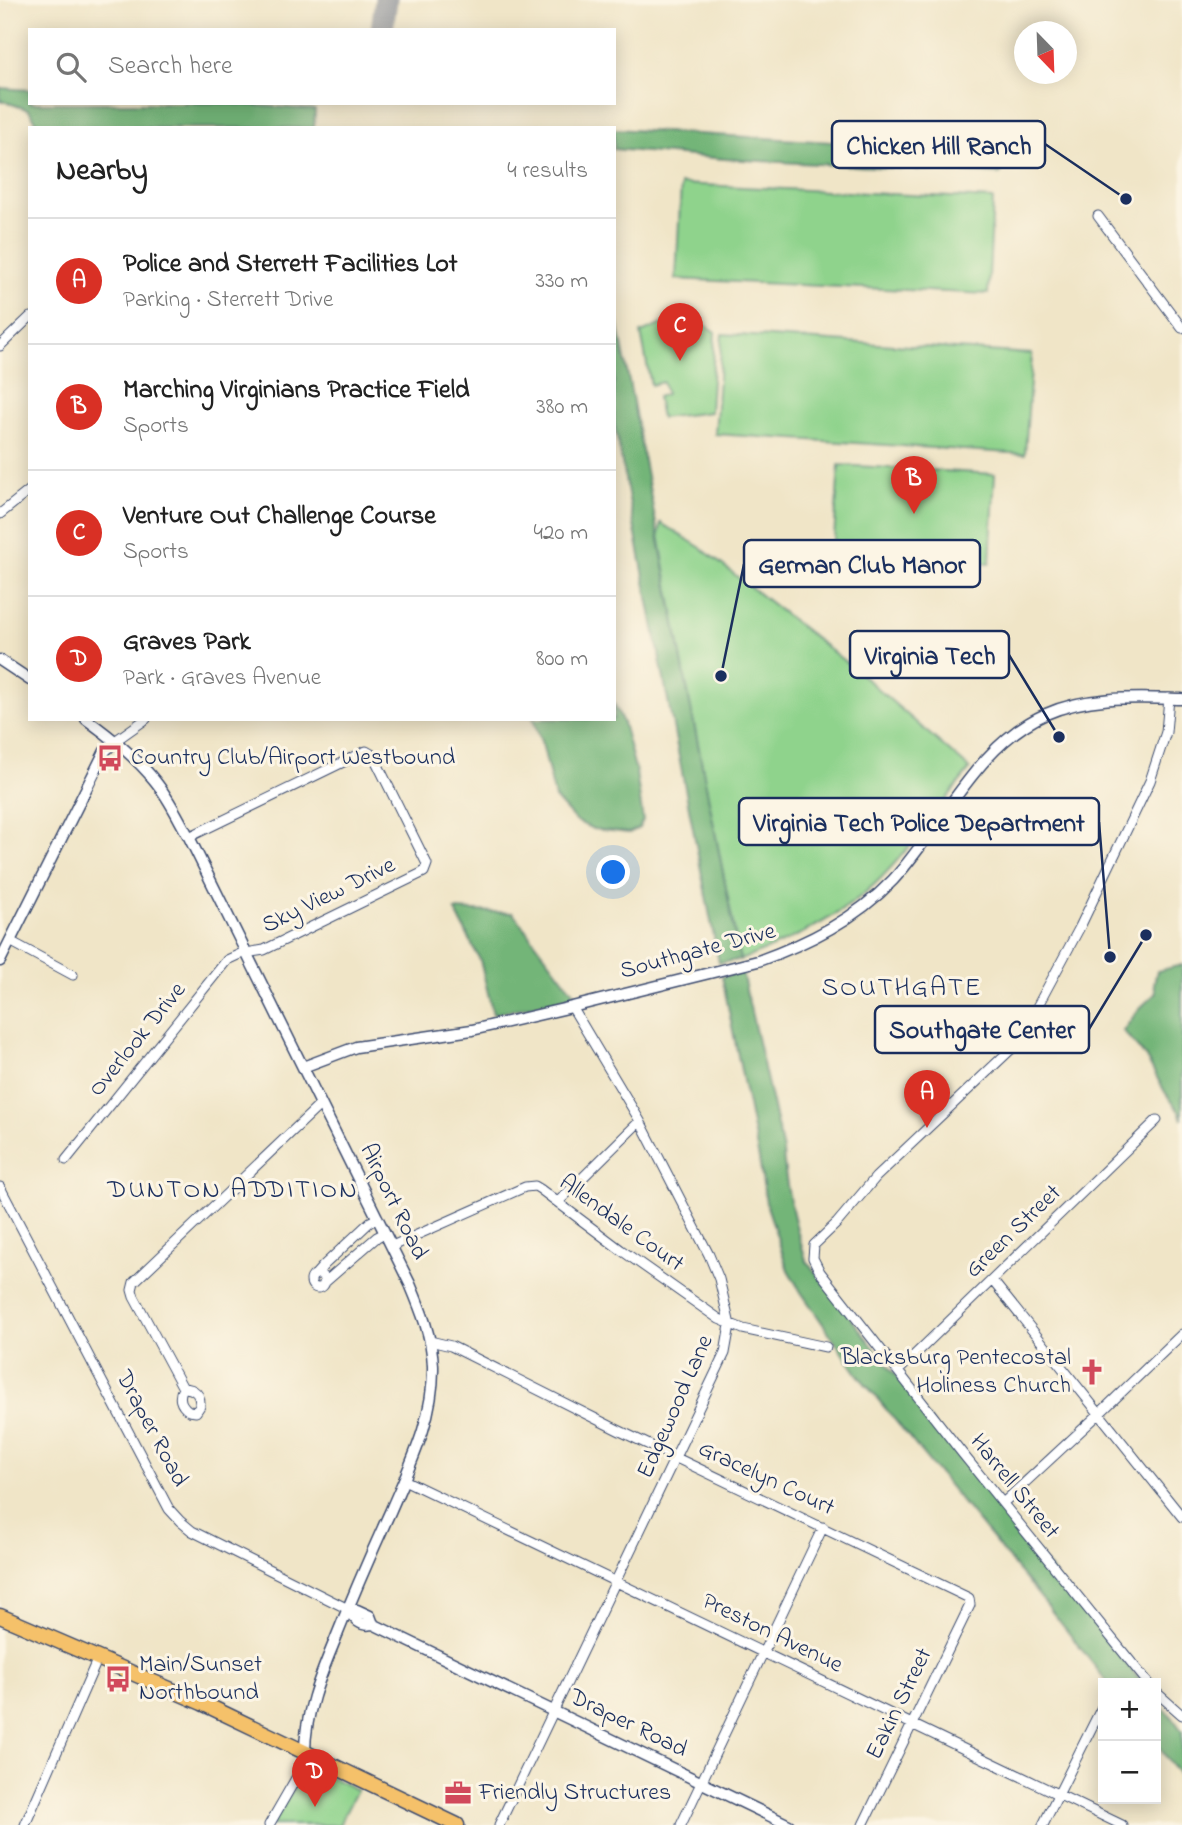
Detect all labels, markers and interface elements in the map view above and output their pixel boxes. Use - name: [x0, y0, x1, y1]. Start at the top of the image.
- north arrow: [1014, 21, 1077, 84]
- search box: [28, 28, 616, 105]
- icon: search: [52, 48, 90, 86]
- text: Search here: [108, 48, 233, 86]
- callout: Chicken Hill Ranch: [832, 121, 1045, 168]
- text: Chicken Hill Ranch: [846, 129, 1032, 167]
- text: Nearby: [56, 150, 148, 194]
- text: 4 results: [507, 155, 588, 188]
- text: Police and Sterrett Facilities Lot: [123, 246, 458, 284]
- text: A: [72, 265, 86, 298]
- text: 330 m: [535, 265, 588, 298]
- text: Parking · Sterrett Drive: [123, 284, 333, 317]
- pin: C: [657, 303, 703, 361]
- text: Marching Virginians Practice Field: [123, 372, 470, 410]
- text: B: [71, 391, 87, 424]
- text: 380 m: [536, 391, 588, 424]
- text: Sports: [123, 410, 189, 443]
- pin: B: [891, 456, 937, 514]
- text: Venture Out Challenge Course: [123, 498, 436, 536]
- text: C: [73, 517, 85, 550]
- text: 420 m: [534, 517, 588, 550]
- text: Sports: [123, 536, 189, 569]
- callout: German Club Manor: [744, 540, 980, 587]
- text: German Club Manor: [758, 548, 967, 586]
- text: Graves Park: [123, 624, 251, 662]
- callout: Virginia Tech: [850, 631, 1009, 678]
- text: Virginia Tech: [863, 639, 996, 678]
- text: D: [71, 643, 87, 676]
- text: 800 m: [536, 643, 588, 676]
- text: Park · Graves Avenue: [123, 662, 321, 695]
- place label: Country Club/Airport Westbound: [131, 741, 456, 777]
- bus stop icon: Country Club/Airport Westbound: [95, 743, 125, 773]
- callout: Virginia Tech Police Department: [739, 798, 1099, 845]
- text: Virginia Tech Police Department: [752, 806, 1085, 845]
- street label: Sky View Drive: [256, 848, 402, 944]
- your location: [596, 855, 630, 889]
- street label: Southgate Drive: [616, 914, 780, 990]
- district label: SOUTHGATE: [821, 970, 983, 1008]
- street label: Overlook Drive: [81, 975, 195, 1105]
- callout: Southgate Center: [875, 1006, 1089, 1053]
- text: Southgate Center: [889, 1013, 1076, 1052]
- pin: A: [904, 1070, 950, 1128]
- street label: Airport Road: [350, 1138, 437, 1267]
- street label: Allendale Court: [551, 1166, 691, 1282]
- district label: DUNTON ADDITION: [106, 1172, 359, 1210]
- street label: Green Street: [958, 1177, 1070, 1287]
- street label: Edgewood Lane: [629, 1329, 723, 1484]
- place label: Blacksburg Pentecostal Holiness Church: [840, 1341, 1071, 1404]
- church icon: Blacksburg Pentecostal Holiness Church: [1077, 1357, 1107, 1387]
- street label: Draper Road: [105, 1364, 197, 1494]
- street label: Harrell Street: [960, 1427, 1068, 1547]
- street label: Gracelyn Court: [692, 1432, 840, 1527]
- street label: Preston Avenue: [696, 1585, 849, 1683]
- street label: Eakin Street: [858, 1642, 942, 1766]
- place label: Main/Sunset Northbound: [139, 1648, 262, 1711]
- bus stop icon: Main/Sunset Northbound: [103, 1664, 133, 1694]
- map controls: [1098, 1678, 1161, 1804]
- button: +: [1098, 1678, 1161, 1741]
- street label: Draper Road: [562, 1680, 693, 1768]
- button: −: [1098, 1741, 1161, 1804]
- pin: D: [292, 1749, 338, 1807]
- place label: Friendly Structures: [478, 1776, 671, 1812]
- office icon: Friendly Structures: [443, 1778, 473, 1808]

